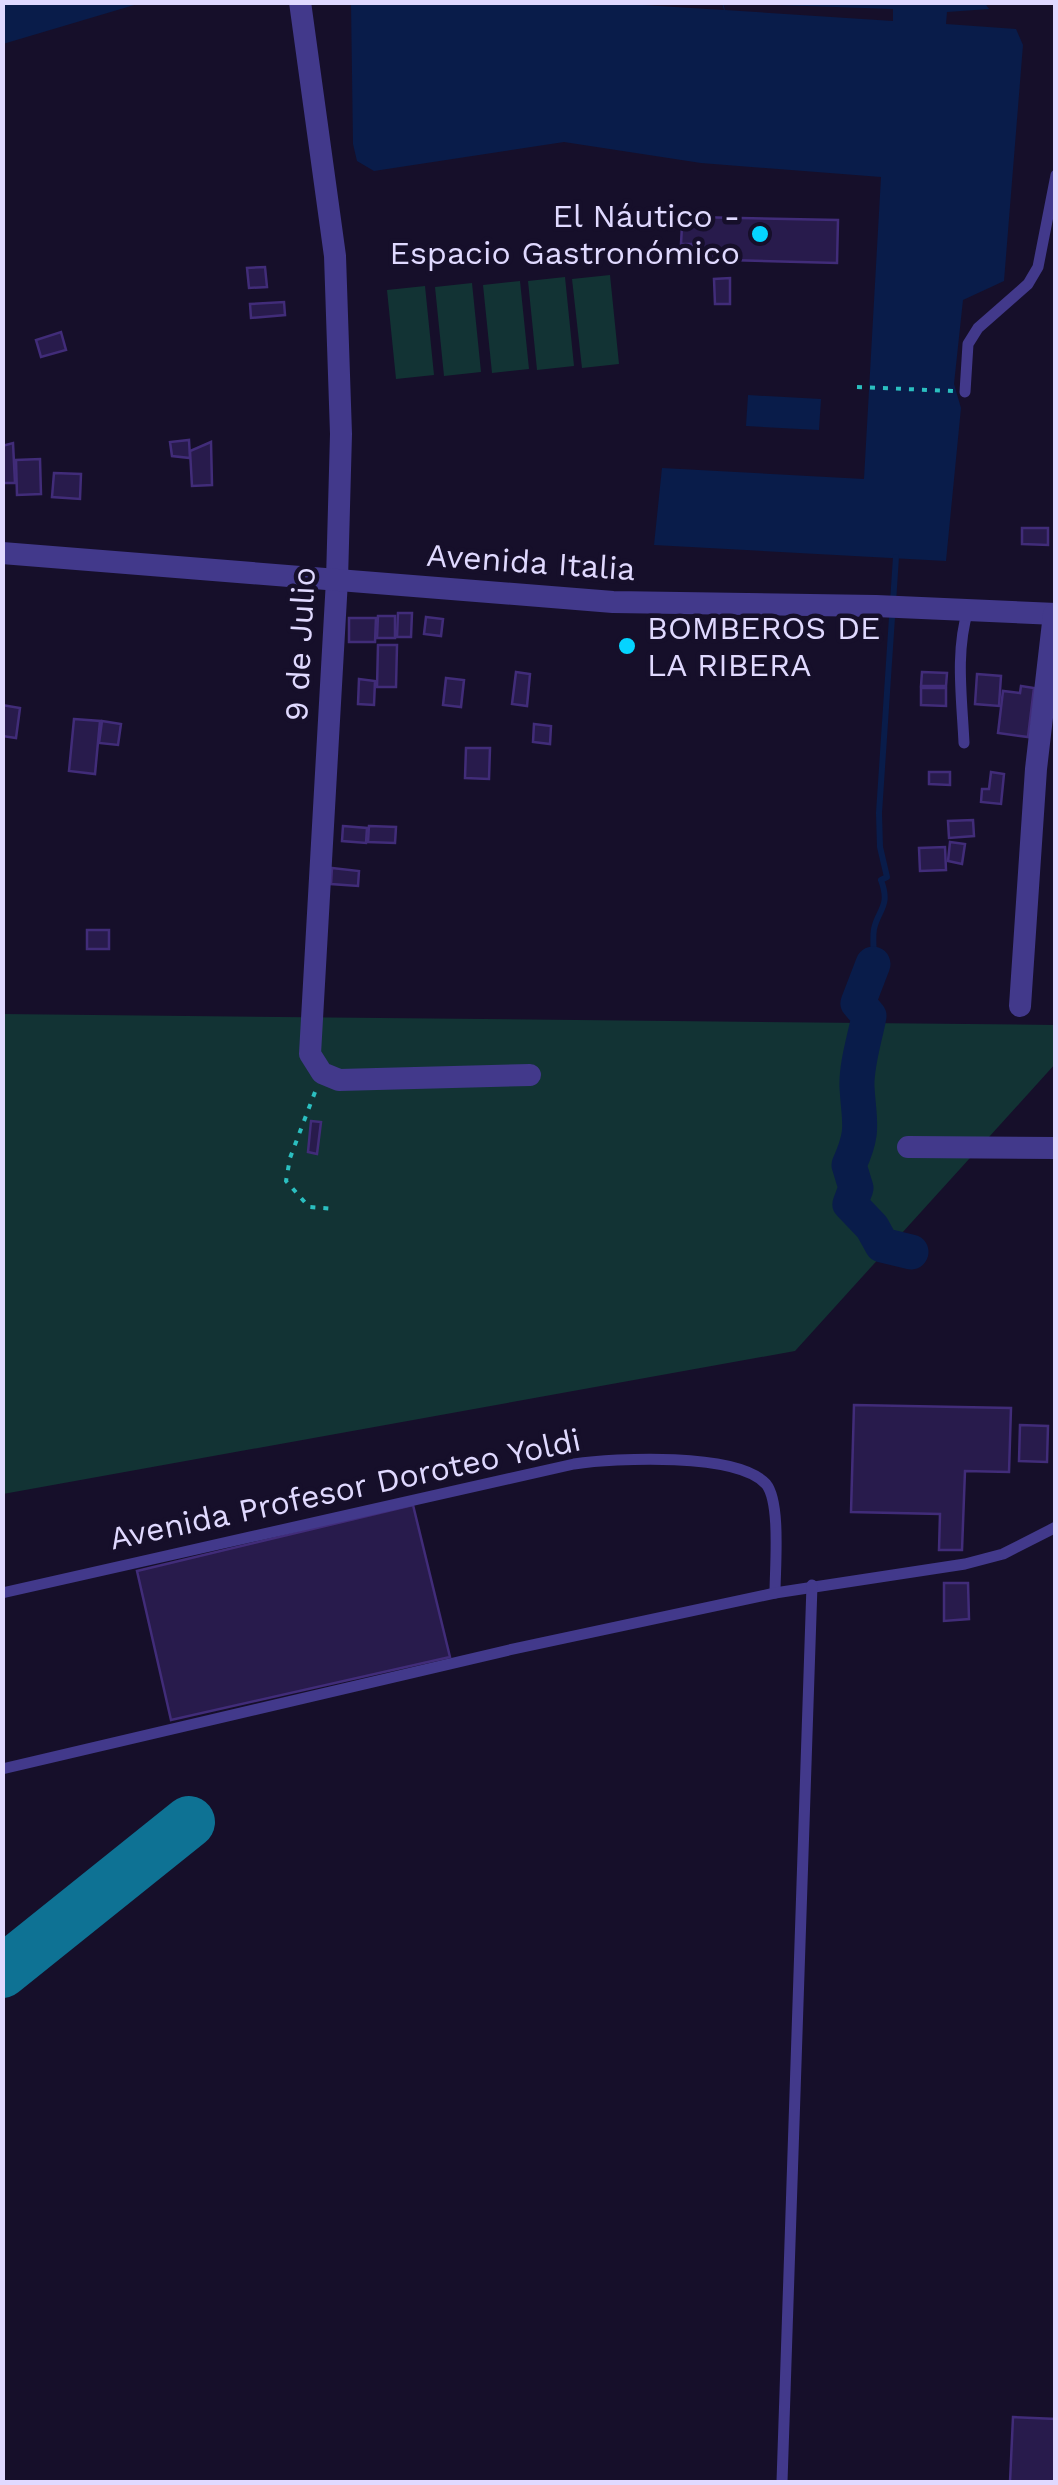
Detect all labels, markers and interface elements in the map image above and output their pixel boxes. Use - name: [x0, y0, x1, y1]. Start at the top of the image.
- place label: El Náutico - Espacio Gastronómico: [390, 197, 740, 272]
- marker: El Náutico - Espacio Gastronómico: [749, 223, 771, 245]
- street label: Avenida Italia: [425, 536, 637, 588]
- street label: 9 de Julio: [277, 566, 323, 722]
- place label: BOMBEROS DE LA RIBERA: [647, 609, 880, 684]
- marker: BOMBEROS DE LA RIBERA: [616, 635, 638, 657]
- street label: Avenida Profesor Doroteo Yoldi: [106, 1420, 584, 1558]

